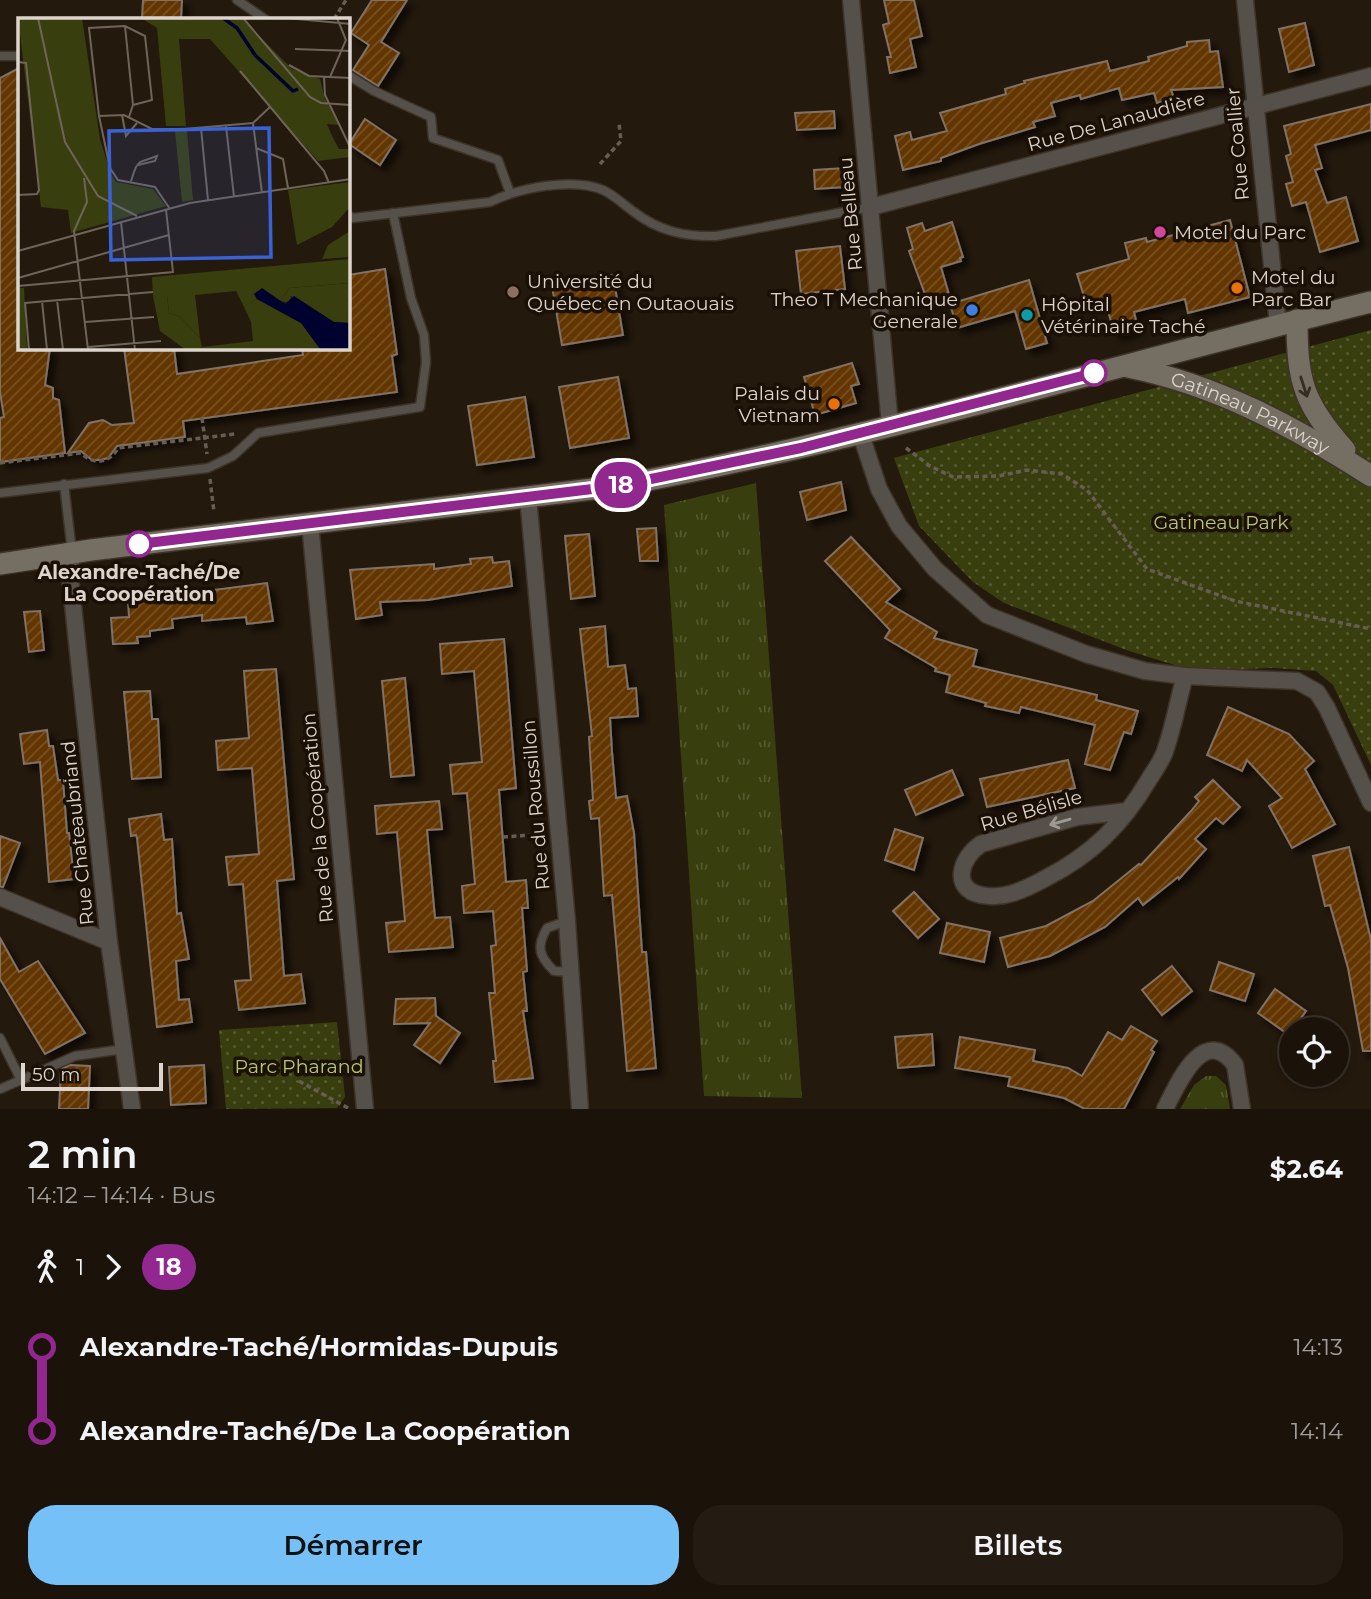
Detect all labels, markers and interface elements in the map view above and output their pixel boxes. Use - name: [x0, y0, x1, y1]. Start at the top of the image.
- inset map: [18, 18, 350, 350]
- street label: Rue Coallier: [1221, 86, 1254, 201]
- street label: Rue De Lanaudière: [1025, 87, 1207, 156]
- street label: Rue Belleau: [834, 156, 867, 272]
- place label: Motel du Parc: [1174, 221, 1306, 244]
- marker: Motel du Parc: [1152, 224, 1168, 240]
- place label: Motel du Parc Bar: [1251, 266, 1336, 311]
- place label: Université du Québec en Outaouais: [527, 270, 734, 315]
- marker: Motel du Parc Bar: [1229, 280, 1245, 296]
- marker: Université du Québec en Outaouais: [505, 284, 521, 300]
- place label: Theo T Mechanique Generale: [771, 288, 958, 333]
- place label: Hôpital Vétérinaire Taché: [1041, 293, 1206, 338]
- marker: Theo T Mechanique Generale: [964, 302, 980, 318]
- marker: Hôpital Vétérinaire Taché: [1019, 307, 1035, 323]
- unlabelled marker: [1081, 360, 1107, 386]
- street label: Gatineau Parkway: [1168, 367, 1334, 460]
- one-way arrow: [1299, 376, 1311, 398]
- place label: Palais du Vietnam: [734, 382, 820, 427]
- marker: Palais du Vietnam: [826, 396, 842, 412]
- line badge: 18: [590, 462, 652, 508]
- text: 18: [608, 470, 634, 499]
- park label: Gatineau Park: [1153, 511, 1289, 534]
- marker: Alexandre-Taché/De La Coopération: [126, 531, 152, 557]
- place label: Alexandre-Taché/De La Coopération: [37, 561, 240, 606]
- street label: Rue de la Coopération: [297, 712, 338, 924]
- street label: Rue du Roussillon: [517, 719, 554, 891]
- street label: Rue Chateaubriand: [56, 740, 99, 926]
- street label: Rue Bélisle: [978, 785, 1085, 836]
- one-way arrow: [1049, 816, 1072, 829]
- map controls: [1279, 1017, 1349, 1087]
- button: locate: [1279, 1017, 1349, 1087]
- park label: Parc Pharand: [234, 1055, 364, 1078]
- scale bar: [21, 1060, 163, 1092]
- text: 50 m: [32, 1063, 80, 1086]
- text: 2 min: [28, 1131, 138, 1178]
- text: $2.64: [1270, 1153, 1343, 1185]
- text: 14:12 – 14:14 · Bus: [28, 1181, 215, 1209]
- icon: walk: [28, 1248, 66, 1286]
- icon: forward: [94, 1248, 132, 1286]
- text: 18: [156, 1252, 182, 1281]
- text: 1: [76, 1253, 84, 1281]
- text: Alexandre-Taché/Hormidas-Dupuis: [80, 1331, 558, 1363]
- text: 14:13: [1293, 1333, 1343, 1361]
- text: Alexandre-Taché/De La Coopération: [80, 1415, 571, 1447]
- text: 14:14: [1291, 1417, 1343, 1445]
- button: Démarrer: [28, 1505, 679, 1585]
- button: Billets: [693, 1505, 1343, 1585]

